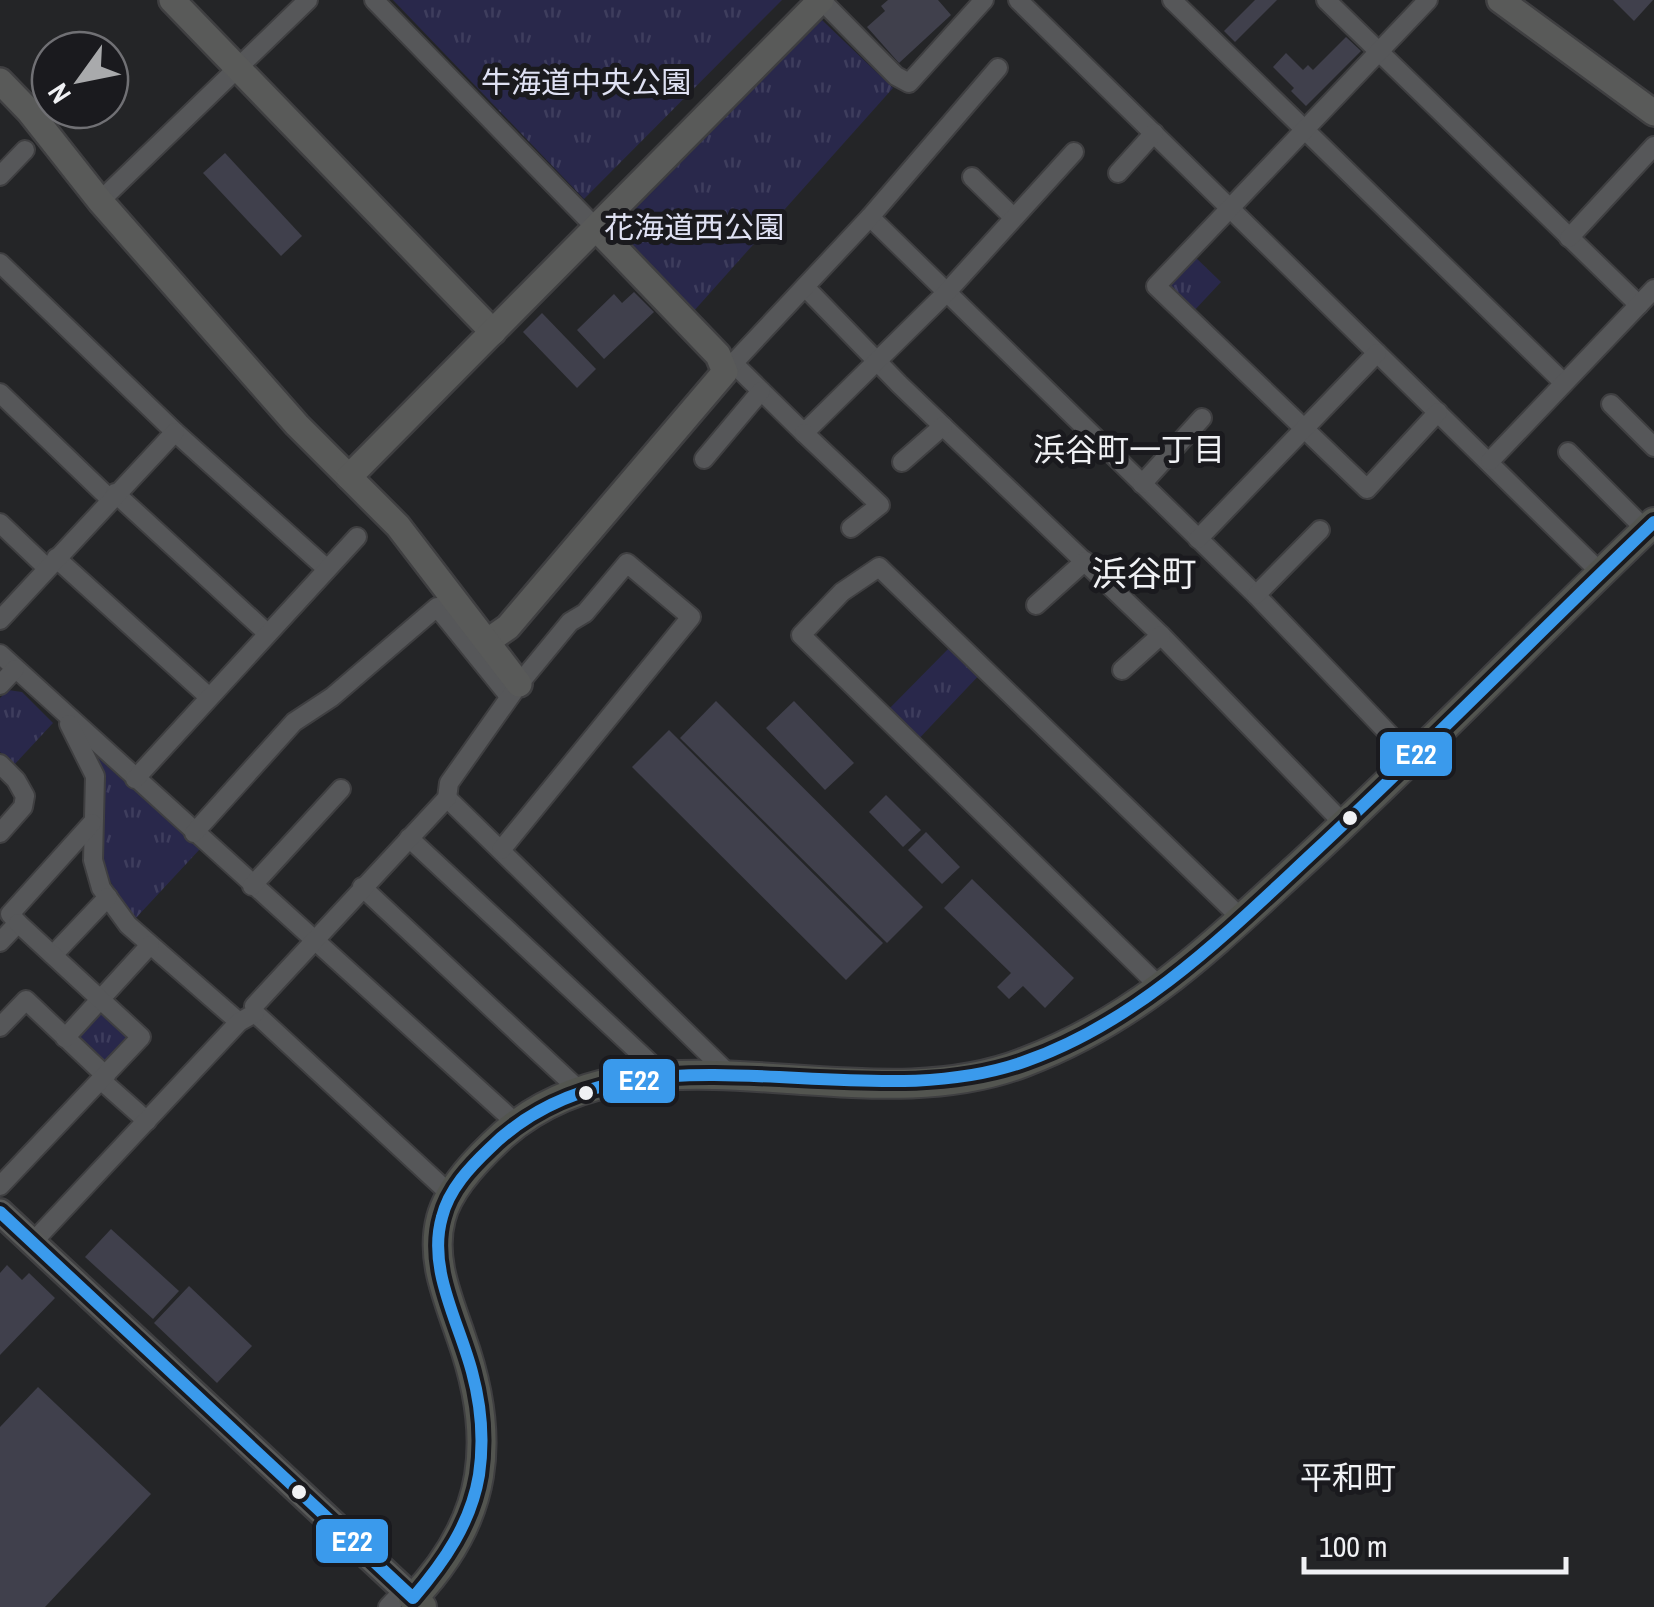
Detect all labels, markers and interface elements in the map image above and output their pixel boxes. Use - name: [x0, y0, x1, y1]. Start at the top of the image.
- north arrow: [30, 30, 130, 130]
- park label: 牛海道中央公園: [481, 62, 691, 102]
- text: N: [39, 76, 79, 111]
- park label: 花海道西公園: [604, 207, 784, 247]
- district label: 浜谷町一丁目: [1033, 428, 1225, 471]
- district label: 浜谷町: [1091, 550, 1197, 597]
- line badge: E22: [1378, 730, 1454, 778]
- text: E22: [1396, 735, 1436, 773]
- unlabelled marker: [1340, 808, 1360, 828]
- line badge: E22: [601, 1057, 677, 1105]
- text: E22: [619, 1061, 659, 1099]
- unlabelled marker: [576, 1083, 596, 1103]
- district label: 平和町: [1300, 1456, 1396, 1499]
- unlabelled marker: [289, 1482, 309, 1502]
- scale bar: [1304, 1512, 1566, 1574]
- line badge: E22: [314, 1517, 390, 1565]
- text: E22: [332, 1522, 372, 1560]
- text: 100 m: [1319, 1526, 1387, 1566]

